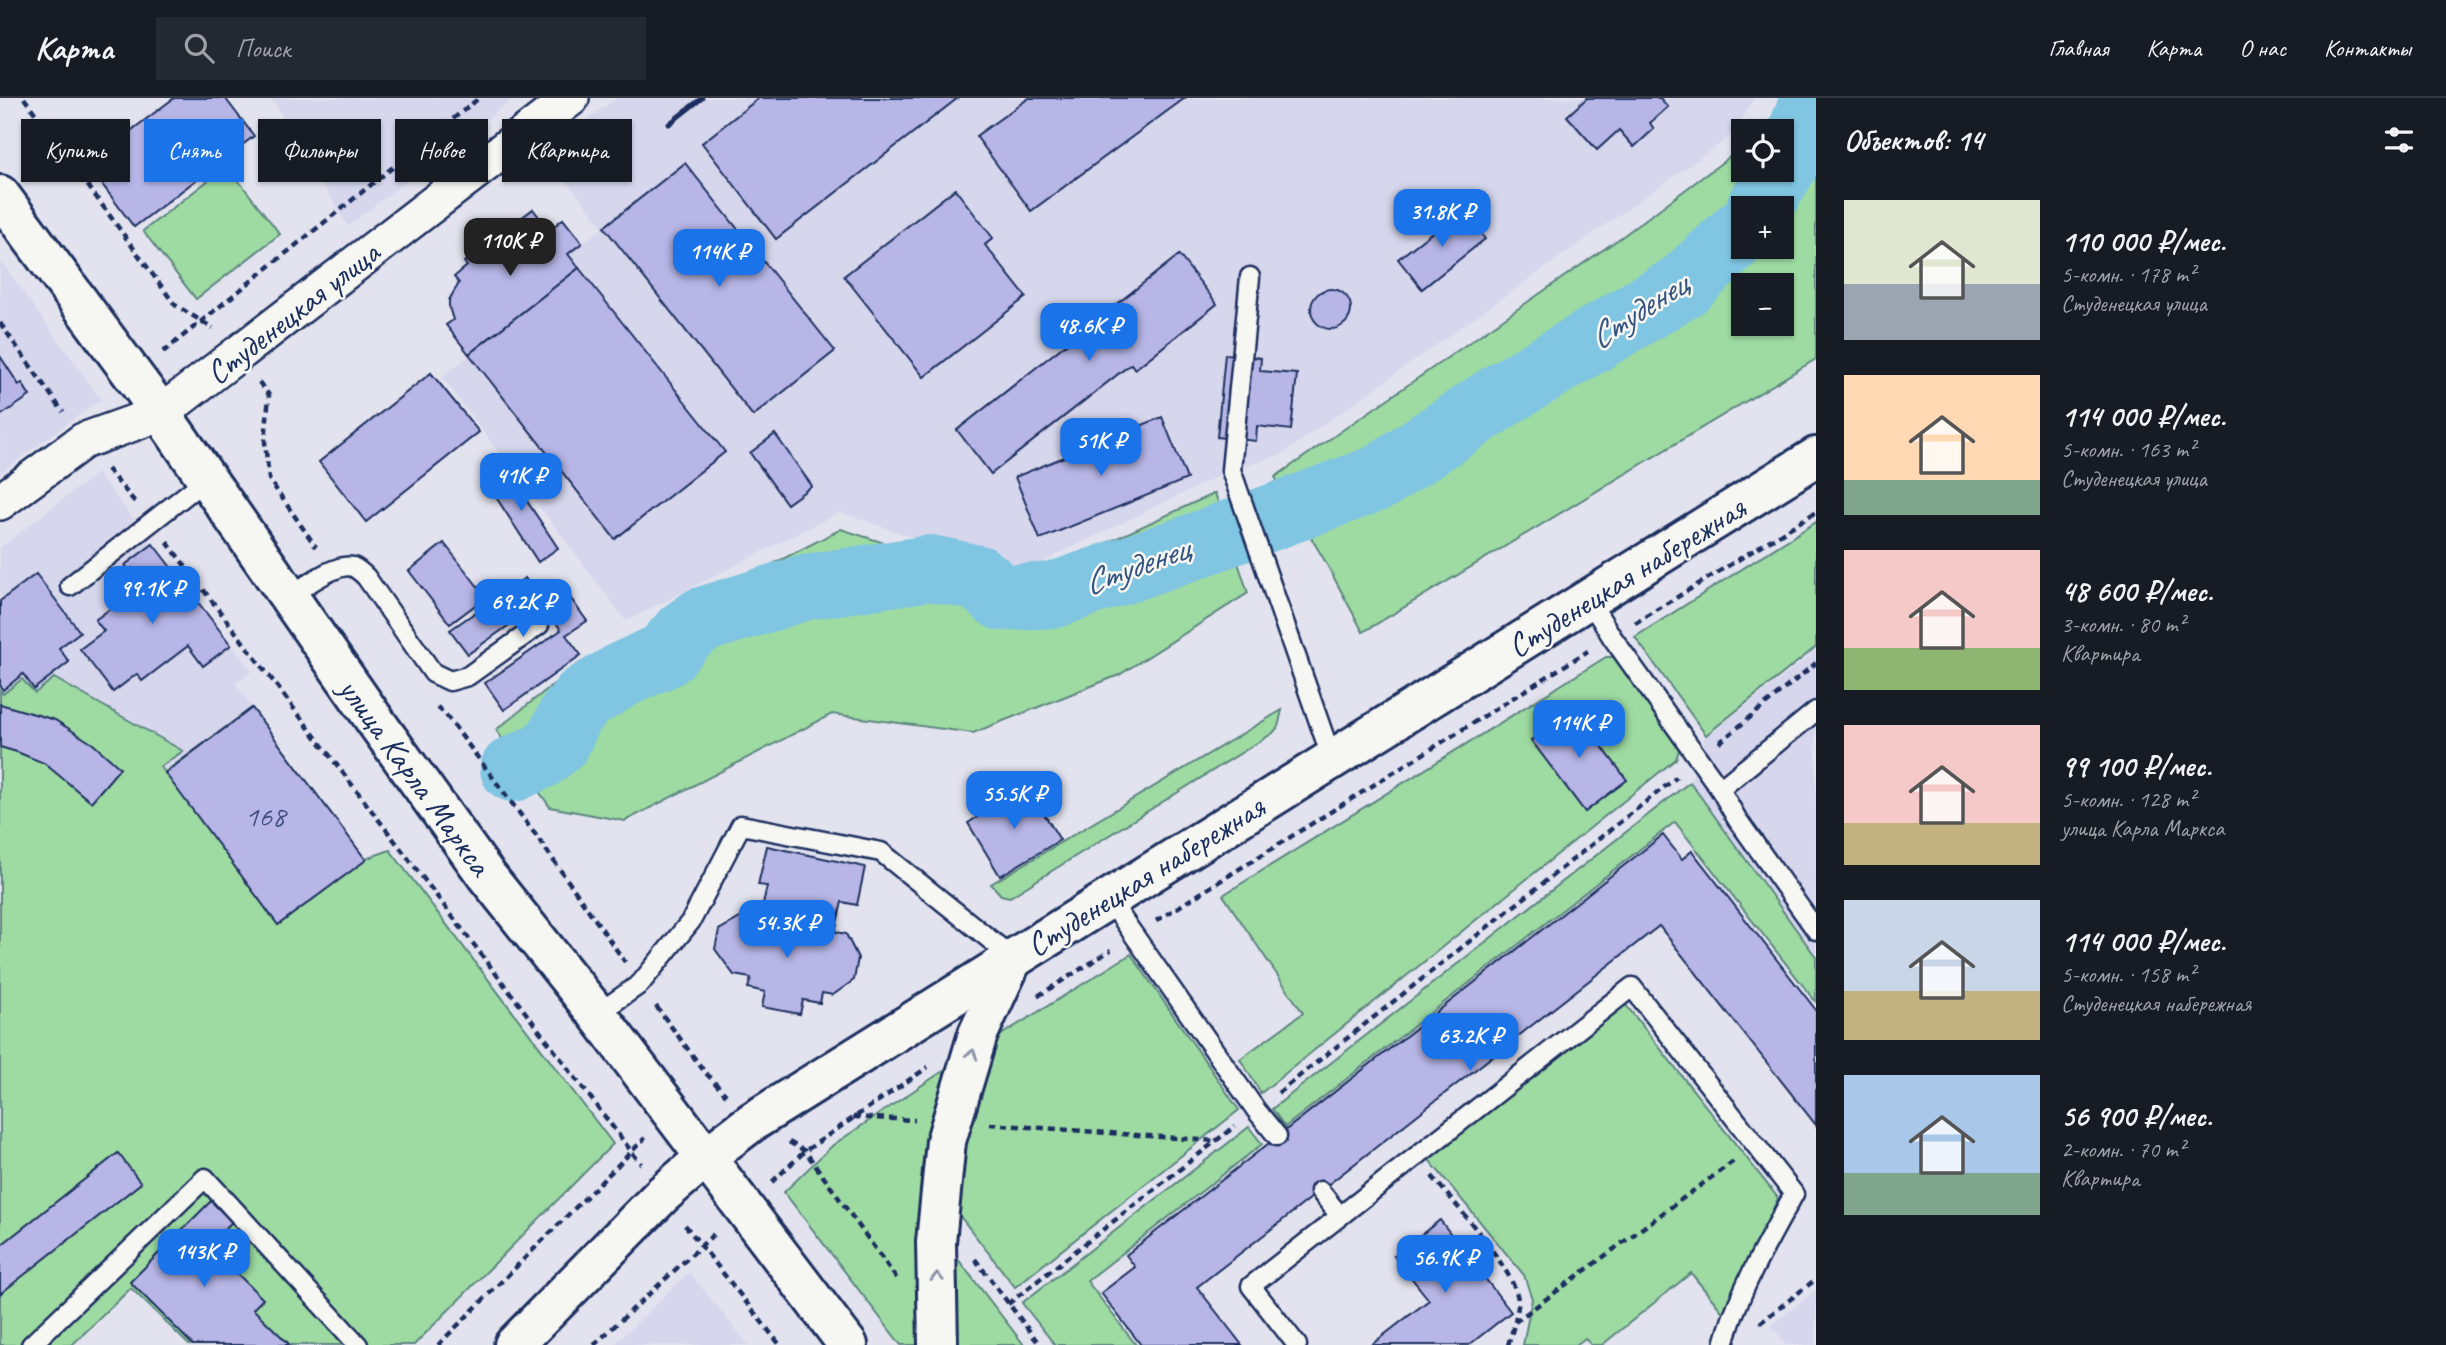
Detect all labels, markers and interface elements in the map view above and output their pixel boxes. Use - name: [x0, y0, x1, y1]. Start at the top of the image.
- search box: [156, 17, 646, 80]
- text: Карта: [35, 27, 114, 69]
- icon: search: [180, 29, 218, 67]
- text: Поиск: [236, 32, 290, 65]
- text: Главная: [2048, 33, 2109, 63]
- text: Карта: [2147, 33, 2201, 63]
- text: О нас: [2239, 33, 2286, 63]
- text: Контакты: [2324, 33, 2411, 63]
- chip: Купить: [21, 119, 130, 182]
- chip: Снять: [144, 119, 244, 182]
- chip: Фильтры: [258, 119, 381, 182]
- chip: Новое: [395, 119, 488, 182]
- chip: Квартира: [502, 119, 632, 182]
- map controls: [1731, 119, 1794, 336]
- button: locate: [1731, 119, 1794, 182]
- text: Объектов: 14: [1844, 121, 1983, 159]
- icon: filters: [2380, 121, 2418, 159]
- pin: 31.8K ₽: [1377, 190, 1507, 249]
- button: +: [1731, 196, 1794, 259]
- text: 31.8K ₽: [1410, 197, 1474, 226]
- pin: 110K ₽: [453, 218, 567, 278]
- text: 110 000 ₽/мес.: [2061, 222, 2226, 260]
- text: 110K ₽: [480, 226, 540, 255]
- icon: home: [1900, 228, 1984, 312]
- pin: 114K ₽: [662, 230, 776, 289]
- street label: Студенецкая улица: [197, 231, 389, 394]
- text: 114K ₽: [689, 237, 749, 266]
- water label: Студенец: [1580, 260, 1699, 359]
- text: 5-комн. · 178 m²: [2061, 260, 2195, 289]
- button: −: [1731, 273, 1794, 336]
- text: Студенецкая улица: [2061, 289, 2207, 318]
- pin: 48.6K ₽: [1024, 303, 1154, 363]
- text: 48.6K ₽: [1056, 311, 1122, 340]
- text: 114 000 ₽/мес.: [2061, 397, 2226, 435]
- icon: home: [1900, 403, 1984, 487]
- pin: 51K ₽: [1052, 418, 1150, 478]
- text: 51K ₽: [1076, 426, 1126, 455]
- text: 5-комн. · 163 m²: [2061, 435, 2195, 464]
- pin: 41K ₽: [472, 454, 570, 513]
- text: 41K ₽: [496, 461, 546, 490]
- text: Студенецкая улица: [2061, 464, 2207, 493]
- street label: Студенецкая набережная: [1500, 486, 1754, 667]
- water label: Студенец: [1077, 524, 1199, 605]
- pin: 99.1K ₽: [87, 566, 217, 626]
- text: 48 600 ₽/мес.: [2061, 572, 2213, 610]
- text: 99.1K ₽: [120, 574, 184, 603]
- icon: home: [1900, 578, 1984, 662]
- pin: 69.2K ₽: [458, 580, 588, 639]
- text: 69.2K ₽: [491, 587, 555, 616]
- text: 3-комн. · 80 m²: [2061, 610, 2185, 639]
- text: Квартира: [2061, 639, 2139, 668]
- street label: улица Карла Маркса: [328, 668, 503, 886]
- pin: 114K ₽: [1522, 700, 1636, 760]
- text: 114K ₽: [1549, 708, 1609, 737]
- text: 99 100 ₽/мес.: [2061, 747, 2211, 785]
- icon: home: [1900, 753, 1984, 837]
- pin: 55.5K ₽: [949, 772, 1079, 831]
- text: 55.5K ₽: [982, 779, 1046, 808]
- street label: Студенецкая набережная: [1019, 785, 1273, 966]
- text: 5-комн. · 128 m²: [2061, 785, 2195, 814]
- house number: 168: [245, 797, 288, 835]
- text: улица Карла Маркса: [2061, 814, 2224, 843]
- pin: 54.3K ₽: [722, 900, 852, 960]
- text: 54.3K ₽: [755, 908, 819, 937]
- text: 114 000 ₽/мес.: [2061, 922, 2226, 960]
- icon: home: [1900, 928, 1984, 1012]
- text: 5-комн. · 158 m²: [2061, 960, 2195, 989]
- text: Студенецкая набережная: [2061, 989, 2251, 1018]
- pin: 63.2K ₽: [1405, 1014, 1535, 1073]
- text: 63.2K ₽: [1437, 1021, 1503, 1050]
- one-way arrow: [964, 1048, 979, 1060]
- text: 56 900 ₽/мес.: [2061, 1097, 2212, 1135]
- icon: home: [1900, 1103, 1984, 1187]
- text: 2-комн. · 70 m²: [2061, 1135, 2185, 1164]
- text: Квартира: [2061, 1164, 2139, 1193]
- pin: 143K ₽: [147, 1230, 261, 1289]
- pin: 56.9K ₽: [1380, 1236, 1510, 1295]
- text: 143K ₽: [174, 1237, 234, 1266]
- text: 56.9K ₽: [1413, 1243, 1477, 1272]
- one-way arrow: [929, 1271, 944, 1282]

